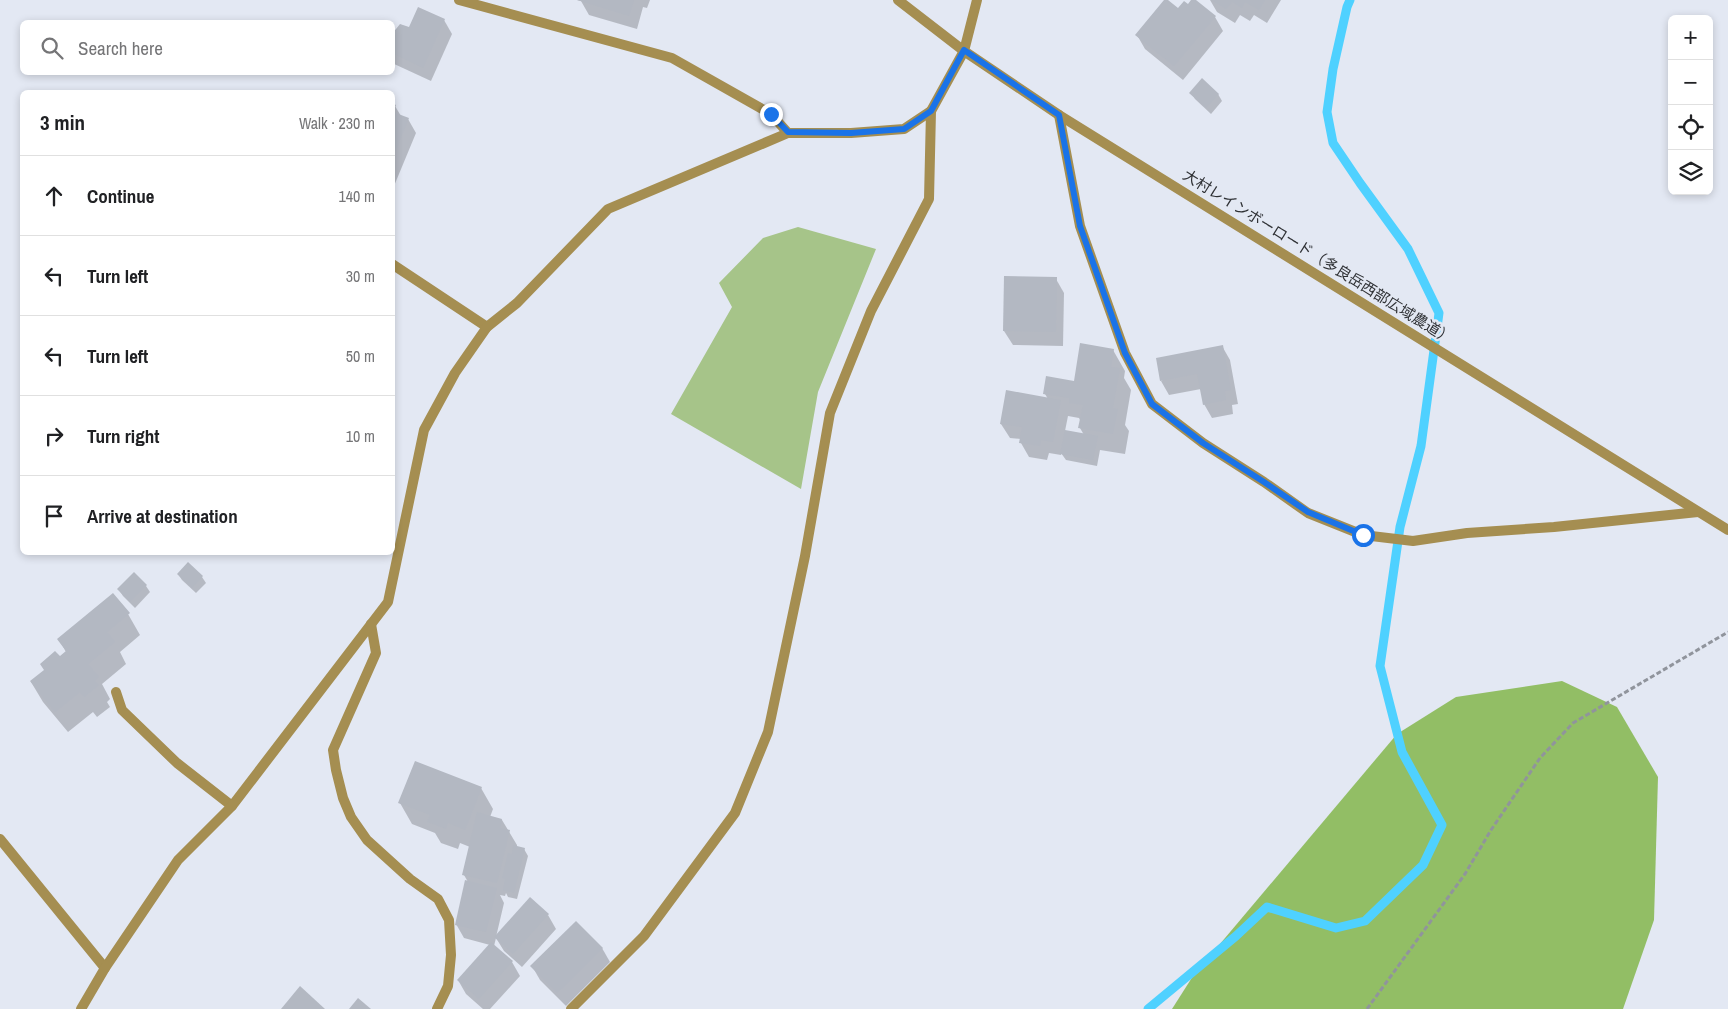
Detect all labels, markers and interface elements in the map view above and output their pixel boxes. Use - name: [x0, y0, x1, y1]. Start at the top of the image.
- map controls: [1668, 15, 1713, 195]
- button: +: [1668, 15, 1713, 60]
- search box: [20, 20, 395, 75]
- icon: search: [38, 34, 66, 62]
- text: Search here: [78, 35, 163, 61]
- button: −: [1668, 60, 1713, 105]
- route end: [760, 103, 783, 126]
- button: locate: [1668, 105, 1713, 150]
- text: 3 min: [40, 108, 85, 137]
- text: Walk · 230 m: [299, 112, 375, 134]
- button: layers: [1668, 150, 1713, 195]
- street label: 大村レインボーロード（多良岳西部広域農道）: [1179, 164, 1457, 349]
- icon: ahead: [40, 182, 68, 210]
- text: Continue: [87, 183, 155, 209]
- text: 140 m: [339, 185, 375, 207]
- icon: left: [40, 262, 68, 290]
- text: Turn left: [87, 263, 148, 289]
- text: 30 m: [346, 265, 375, 287]
- icon: left: [40, 342, 68, 370]
- text: Turn left: [87, 343, 148, 369]
- text: 50 m: [346, 345, 375, 367]
- icon: right: [40, 422, 68, 450]
- text: Turn right: [87, 423, 159, 449]
- text: 10 m: [346, 425, 375, 447]
- icon: arrive: [40, 502, 68, 530]
- text: Arrive at destination: [87, 503, 238, 529]
- route start: [1352, 524, 1375, 547]

